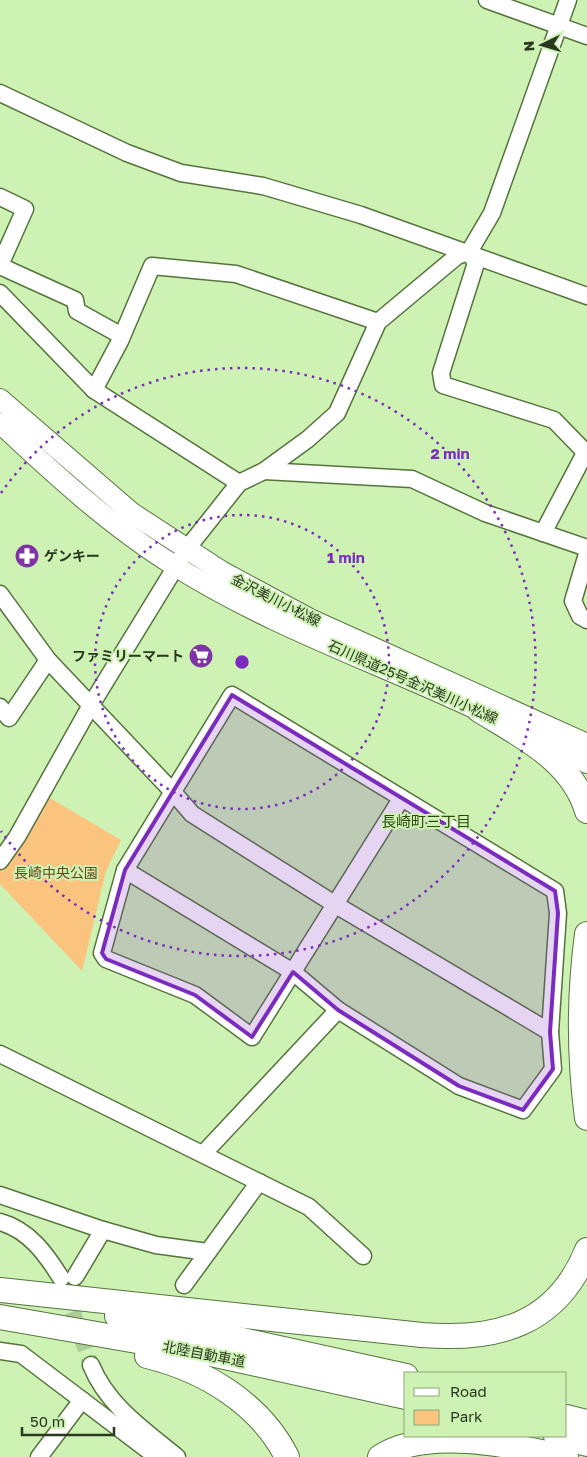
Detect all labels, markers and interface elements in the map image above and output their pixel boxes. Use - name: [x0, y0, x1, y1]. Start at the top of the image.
- north arrow: [517, 20, 567, 70]
- text: N: [520, 40, 537, 52]
- text: 2 min: [430, 444, 470, 462]
- pharmacy icon: ゲンキー: [14, 543, 40, 569]
- place label: ゲンキー: [44, 547, 100, 564]
- text: 1 min: [327, 548, 365, 566]
- street label: 金沢美川小松線: [229, 570, 324, 629]
- street label: 石川県道25号金沢美川小松線: [326, 636, 501, 727]
- supermarket icon: ファミリーマート: [188, 643, 214, 669]
- place label: ファミリーマート: [72, 647, 184, 664]
- centre of rings: [233, 653, 251, 671]
- district label: 長崎町三丁目: [381, 812, 471, 830]
- park label: 長崎中央公園: [14, 864, 98, 881]
- street label: 北陸自動車道: [161, 1337, 247, 1370]
- legend: [404, 1372, 567, 1437]
- text: Road: [450, 1382, 487, 1400]
- scale bar: [22, 1404, 115, 1436]
- text: Park: [450, 1407, 483, 1425]
- text: 50 m: [30, 1412, 65, 1430]

